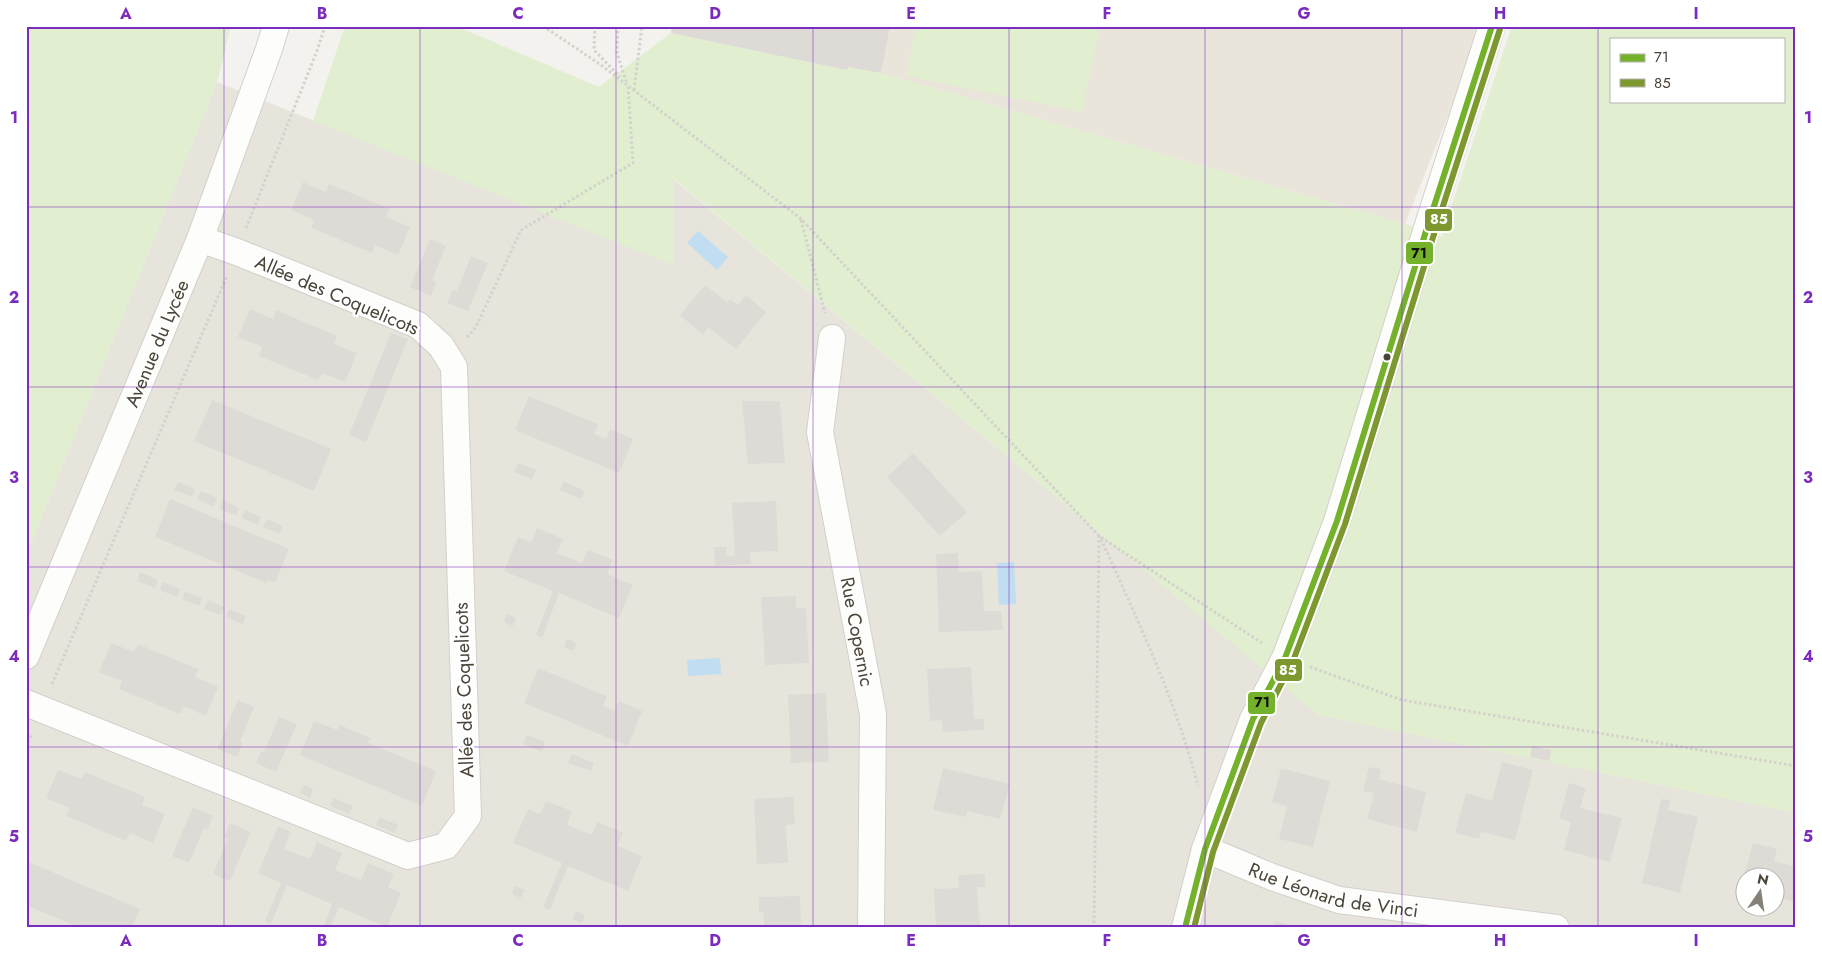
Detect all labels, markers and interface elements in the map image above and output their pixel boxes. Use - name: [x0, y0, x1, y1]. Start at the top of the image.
- text: A: [119, 2, 132, 25]
- text: B: [317, 2, 327, 25]
- text: C: [512, 2, 524, 25]
- text: D: [709, 2, 721, 25]
- text: E: [906, 2, 916, 25]
- text: F: [1103, 2, 1111, 25]
- text: G: [1297, 2, 1311, 25]
- text: H: [1494, 2, 1506, 25]
- text: I: [1693, 2, 1699, 25]
- legend: [1610, 38, 1784, 102]
- text: 71: [1654, 46, 1669, 68]
- text: 85: [1654, 72, 1671, 94]
- text: 1: [10, 106, 18, 129]
- text: 1: [1804, 106, 1812, 129]
- line badge: 85: [1424, 208, 1453, 232]
- text: 85: [1430, 209, 1448, 229]
- line badge: 71: [1405, 241, 1434, 265]
- text: 71: [1411, 243, 1427, 263]
- street label: Allée des Coquelicots: [251, 248, 423, 342]
- street label: Avenue du Lycée: [118, 275, 195, 411]
- text: 2: [9, 286, 19, 309]
- text: 2: [1803, 286, 1813, 309]
- unlabelled marker: [1382, 352, 1392, 362]
- text: 3: [9, 466, 19, 489]
- text: 3: [1803, 466, 1813, 489]
- street label: Rue Copernic: [834, 575, 881, 689]
- street label: Allée des Coquelicots: [447, 602, 481, 778]
- text: 4: [8, 645, 20, 668]
- text: 4: [1802, 645, 1814, 668]
- line badge: 85: [1274, 658, 1303, 682]
- text: 85: [1279, 660, 1297, 680]
- line badge: 71: [1247, 691, 1276, 715]
- text: 71: [1254, 692, 1270, 712]
- text: 5: [9, 825, 19, 848]
- text: 5: [1803, 825, 1813, 848]
- street label: Rue Léonard de Vinci: [1245, 855, 1420, 924]
- north arrow: [1734, 866, 1784, 916]
- text: N: [1755, 868, 1771, 890]
- text: A: [119, 929, 132, 952]
- text: B: [317, 929, 327, 952]
- text: C: [512, 929, 524, 952]
- text: D: [709, 929, 721, 952]
- text: E: [906, 929, 916, 952]
- text: F: [1103, 929, 1111, 952]
- text: G: [1297, 929, 1311, 952]
- text: H: [1494, 929, 1506, 952]
- text: I: [1693, 929, 1699, 952]

